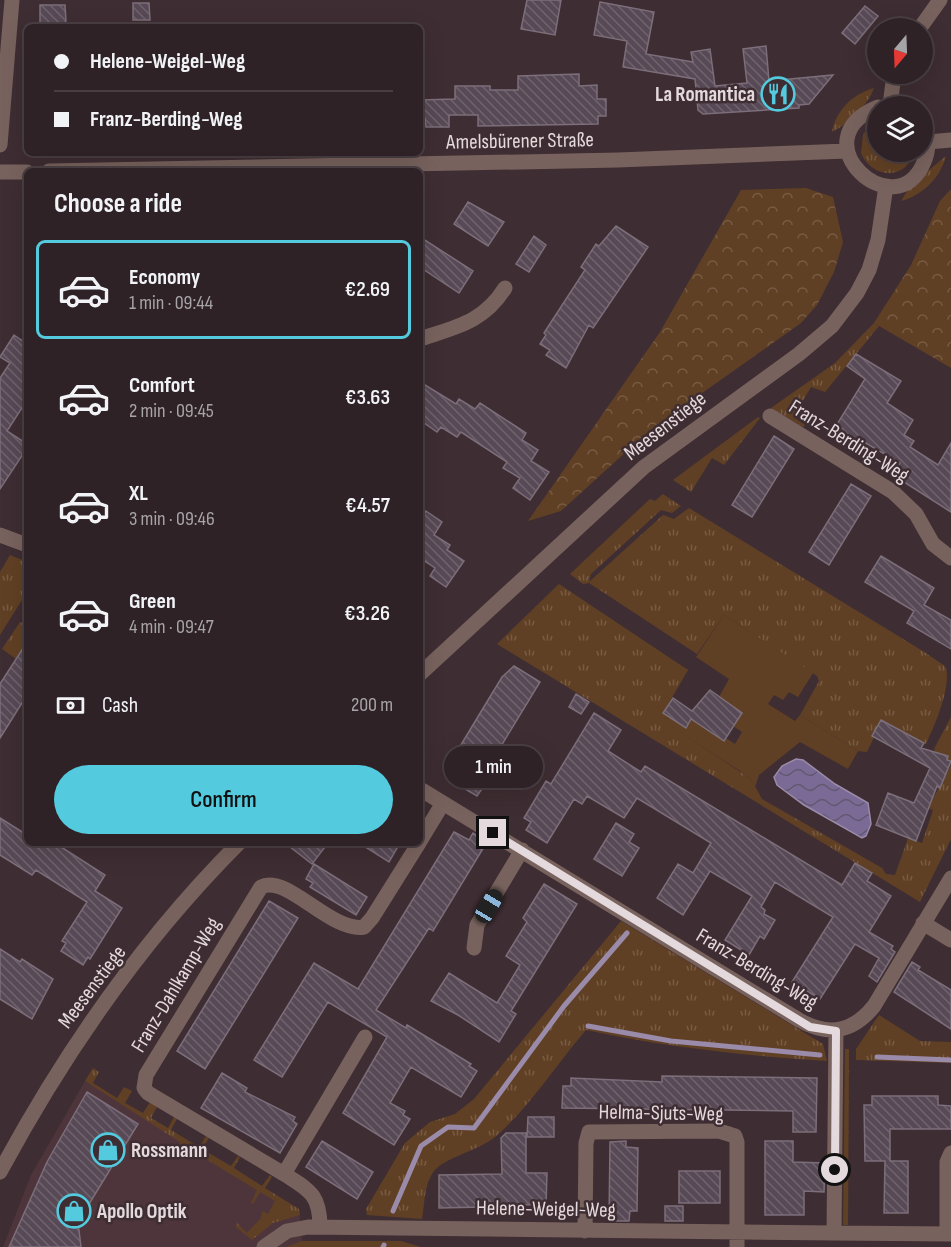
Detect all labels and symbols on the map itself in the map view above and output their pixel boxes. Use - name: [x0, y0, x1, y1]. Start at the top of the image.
- north arrow: [867, 18, 933, 84]
- restaurant icon: La Romantica: [760, 76, 796, 112]
- place label: La Romantica: [655, 82, 755, 107]
- street label: Amelsbürener Straße: [445, 127, 594, 155]
- street label: Meesenstiege: [619, 386, 711, 466]
- street label: Franz-Berding-Weg: [784, 394, 914, 488]
- callout: 1 min: [444, 746, 542, 788]
- route end: [479, 819, 506, 846]
- car: [472, 886, 506, 926]
- street label: Franz-Dahlkamp-Weg: [126, 913, 226, 1057]
- street label: Franz-Berding-Weg: [692, 923, 822, 1015]
- street label: Meesenstiege: [53, 941, 131, 1033]
- street label: Helma-Sjuts-Weg: [598, 1099, 724, 1127]
- shop icon: Rossmann: [90, 1132, 126, 1168]
- place label: Rossmann: [131, 1138, 207, 1163]
- route start: [821, 1156, 848, 1183]
- shop icon: Apollo Optik: [56, 1193, 92, 1229]
- street label: Helene-Weigel-Weg: [476, 1195, 616, 1223]
- place label: Apollo Optik: [96, 1199, 187, 1224]

